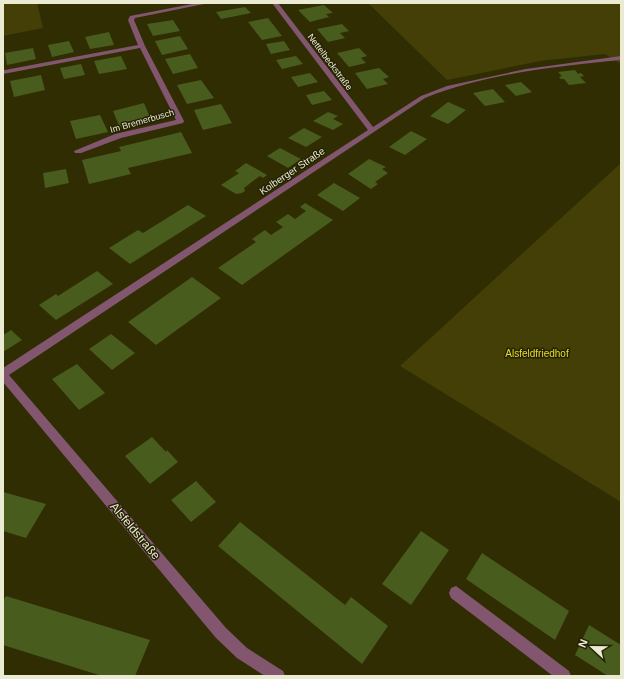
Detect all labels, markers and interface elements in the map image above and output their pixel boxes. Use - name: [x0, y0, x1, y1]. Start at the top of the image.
- street label: Nettelbeckstraße: [306, 32, 354, 92]
- street label: Im Bremerbusch: [109, 107, 175, 135]
- street label: Kolberger Straße: [257, 145, 327, 197]
- park label: Alsfeldfriedhof: [505, 348, 569, 359]
- street label: Alsfeldstraße: [107, 500, 163, 563]
- north arrow: [572, 627, 612, 667]
- text: N: [576, 637, 590, 649]

